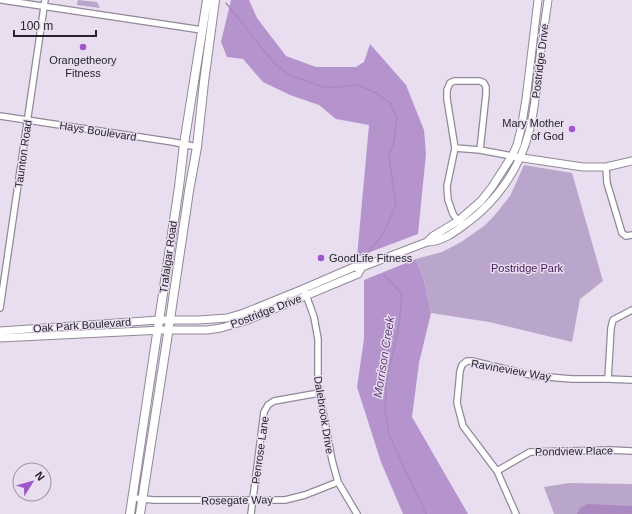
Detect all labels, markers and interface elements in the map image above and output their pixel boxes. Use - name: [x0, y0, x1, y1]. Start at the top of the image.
- scale bar: [14, 12, 96, 38]
- text: 100 m: [20, 19, 53, 33]
- street label: Postridge Drive: [529, 23, 551, 99]
- marker: Orangetheory Fitness: [78, 42, 88, 52]
- place label: Orangetheory Fitness: [49, 54, 117, 79]
- place label: Mary Mother of God: [502, 117, 564, 142]
- street label: Taunton Road: [12, 119, 34, 189]
- street label: Hays Boulevard: [59, 119, 137, 143]
- marker: Mary Mother of God: [567, 124, 577, 134]
- street label: Trafalgar Road: [157, 220, 179, 294]
- place label: GoodLife Fitness: [329, 252, 413, 264]
- marker: GoodLife Fitness: [316, 253, 326, 263]
- park label: Postridge Park: [491, 262, 564, 274]
- street label: Postridge Drive: [229, 292, 303, 330]
- water label: Morrison Creek: [371, 314, 397, 399]
- street label: Oak Park Boulevard: [32, 316, 132, 334]
- street label: Ravineview Way: [470, 357, 552, 383]
- street label: Dalebrook Drive: [312, 375, 336, 455]
- street label: Penrose Lane: [249, 415, 271, 485]
- street label: Pondview Place: [535, 444, 613, 458]
- north arrow: [12, 462, 52, 502]
- text: N: [33, 469, 47, 483]
- street label: Rosegate Way: [201, 493, 273, 507]

